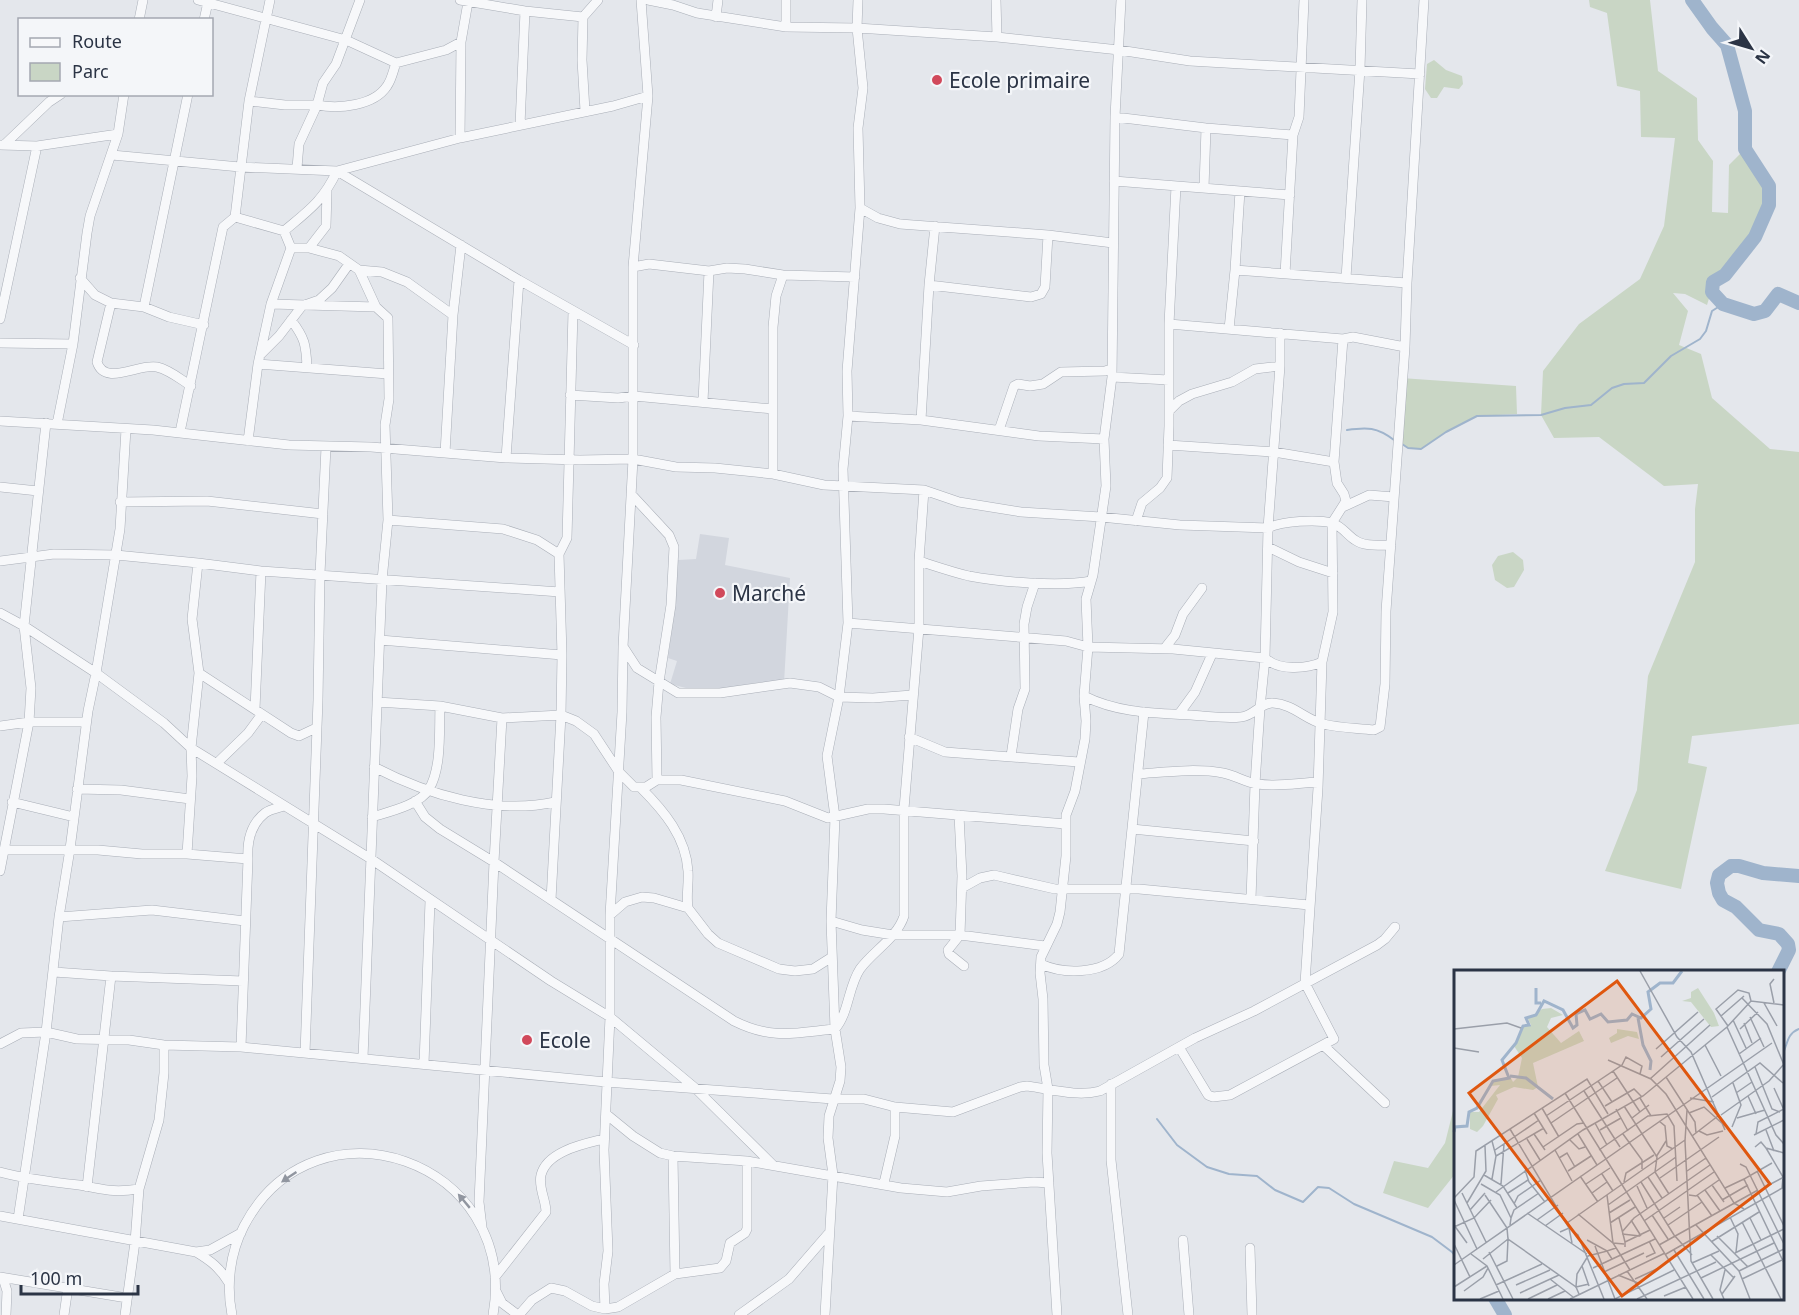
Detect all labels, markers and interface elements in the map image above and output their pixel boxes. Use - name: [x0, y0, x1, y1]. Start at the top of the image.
- legend: [18, 18, 213, 96]
- north arrow: [1721, 18, 1781, 78]
- text: Route: [72, 29, 122, 53]
- text: N: [1750, 45, 1776, 69]
- text: Parc: [72, 59, 109, 83]
- place label: Ecole primaire: [949, 66, 1090, 94]
- marker: Ecole primaire: [930, 73, 944, 87]
- place label: Marché: [732, 579, 806, 607]
- marker: Marché: [713, 586, 727, 600]
- inset map: [1454, 970, 1784, 1300]
- place label: Ecole: [539, 1026, 591, 1054]
- marker: Ecole: [520, 1033, 534, 1047]
- one-way arrow: [281, 1171, 297, 1183]
- one-way arrow: [458, 1193, 471, 1209]
- scale bar: [21, 1258, 138, 1296]
- text: 100 m: [30, 1266, 82, 1290]

